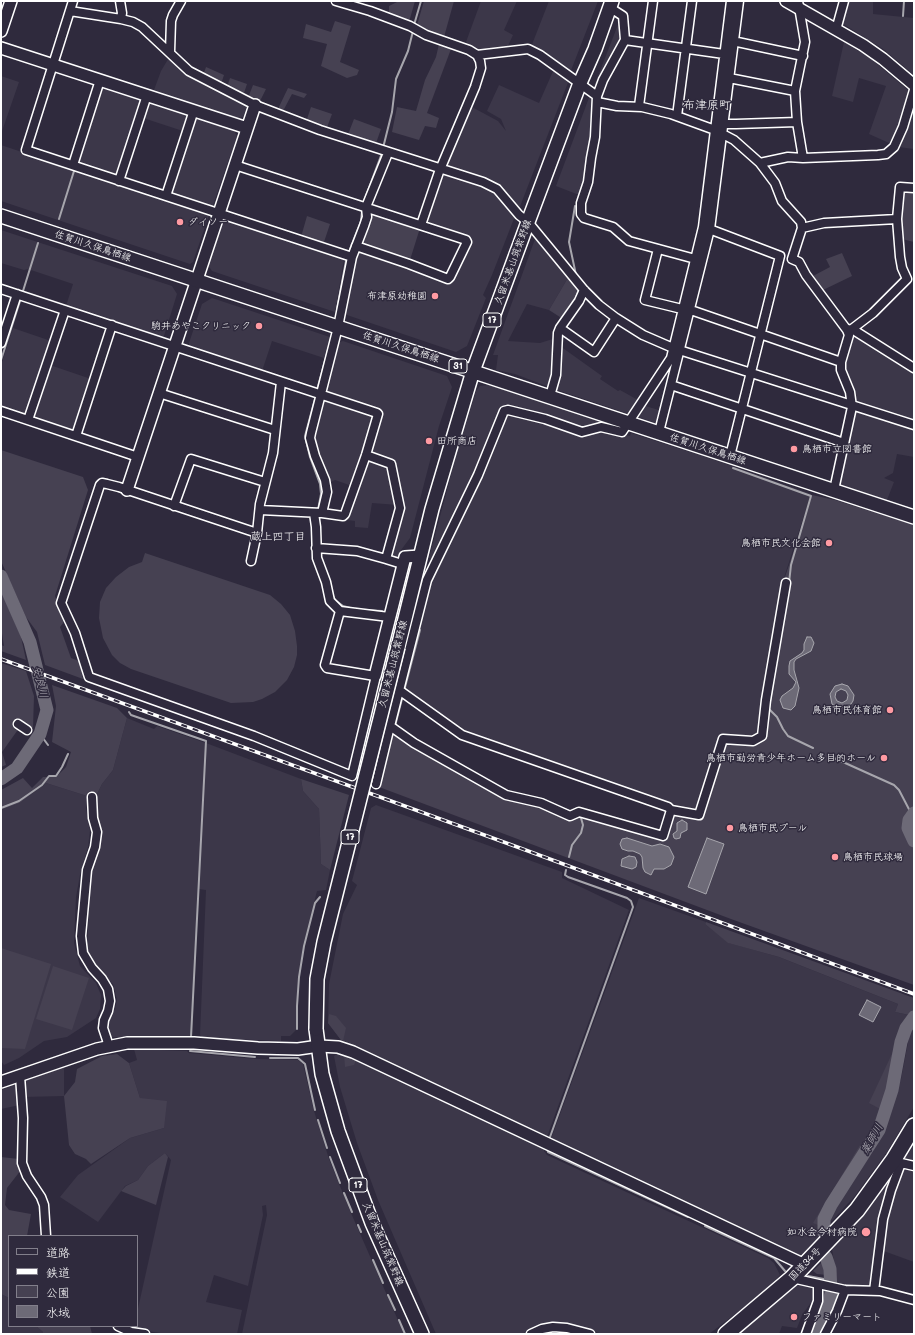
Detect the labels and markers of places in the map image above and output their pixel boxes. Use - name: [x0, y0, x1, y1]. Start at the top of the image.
- place label: ダイソー: [188, 216, 228, 228]
- marker: ダイソー: [175, 217, 185, 227]
- place label: 布津原幼稚園: [367, 290, 427, 302]
- marker: 布津原幼稚園: [430, 291, 440, 301]
- place label: 駒井あやこクリニック: [151, 320, 251, 332]
- marker: 駒井あやこクリニック: [254, 321, 264, 331]
- place label: 田所商店: [437, 435, 477, 447]
- marker: 田所商店: [424, 436, 434, 446]
- place label: 鳥栖市立図書館: [802, 443, 872, 455]
- marker: 鳥栖市立図書館: [789, 444, 799, 454]
- place label: 鳥栖市民文化会館: [741, 537, 821, 549]
- marker: 鳥栖市民文化会館: [824, 538, 834, 548]
- place label: 鳥栖市民体育館: [812, 704, 882, 716]
- marker: 鳥栖市民体育館: [885, 705, 895, 715]
- place label: 鳥栖市勤労青少年ホーム多目的ホール: [706, 752, 876, 764]
- marker: 鳥栖市勤労青少年ホーム多目的ホール: [879, 753, 889, 763]
- place label: 鳥栖市民プール: [738, 822, 807, 834]
- marker: 鳥栖市民プール: [725, 823, 735, 833]
- place label: 鳥栖市民球場: [843, 851, 903, 863]
- marker: 鳥栖市民球場: [830, 852, 840, 862]
- place label: 如水会今村病院: [787, 1226, 857, 1238]
- marker: 如水会今村病院: [860, 1226, 872, 1238]
- place label: ファミリーマート: [802, 1311, 882, 1323]
- marker: ファミリーマート: [789, 1312, 799, 1322]

